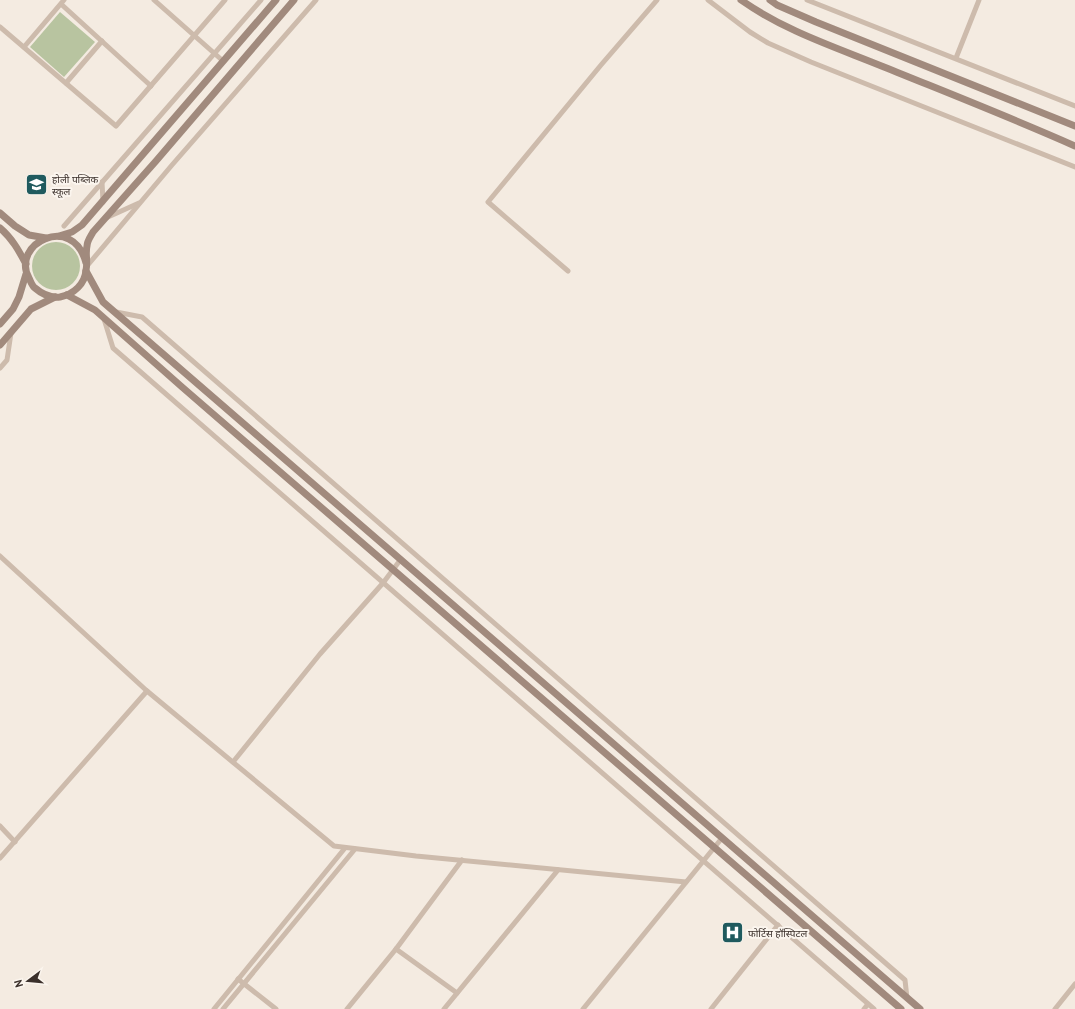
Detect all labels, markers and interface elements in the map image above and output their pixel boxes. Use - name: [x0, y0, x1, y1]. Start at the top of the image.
- school or university icon: होली पब्लिक स्कूल: [23, 172, 49, 198]
- place label: होली पब्लिक स्कूल: [52, 173, 98, 198]
- hospital icon: फोर्टिस हॉस्पिटल: [719, 920, 745, 946]
- place label: फोर्टिस हॉस्पिटल: [748, 927, 807, 940]
- north arrow: [8, 961, 48, 1001]
- text: N: [11, 978, 26, 989]

